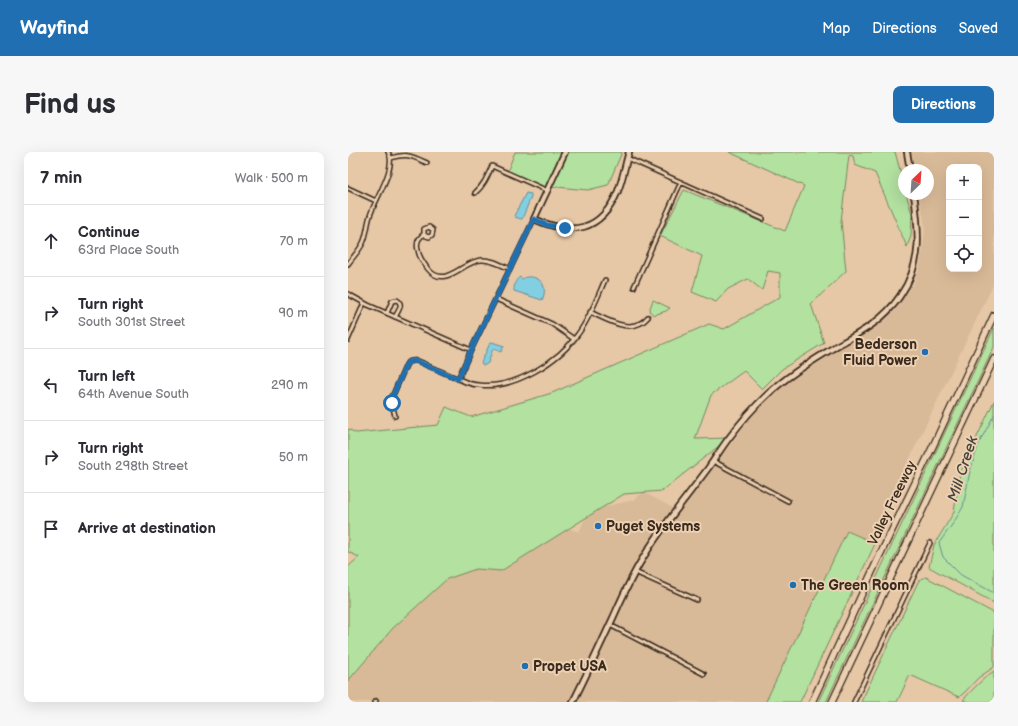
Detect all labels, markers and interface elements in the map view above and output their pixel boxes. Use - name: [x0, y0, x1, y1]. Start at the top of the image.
- text: Wayfind: [20, 17, 89, 40]
- text: Map: [822, 20, 850, 37]
- text: Directions: [872, 20, 937, 37]
- text: Saved: [959, 20, 998, 37]
- button: Directions: [893, 86, 994, 123]
- text: Find us: [24, 88, 116, 121]
- north arrow: [898, 164, 934, 200]
- map controls: [946, 164, 982, 272]
- button: +: [946, 164, 982, 200]
- text: 7 min: [40, 168, 82, 188]
- text: Walk · 500 m: [235, 170, 308, 186]
- button: −: [946, 200, 982, 236]
- route end: [556, 219, 574, 237]
- text: Continue: [78, 223, 140, 242]
- icon: ahead: [40, 230, 62, 252]
- text: 70 m: [280, 233, 308, 249]
- button: locate: [946, 236, 982, 272]
- text: 63rd Place South: [78, 242, 179, 258]
- text: Turn right: [78, 295, 143, 314]
- icon: right: [40, 302, 62, 324]
- text: 90 m: [279, 305, 308, 321]
- text: South 301st Street: [78, 314, 185, 330]
- place label: Bederson Fluid Power: [843, 336, 917, 369]
- marker: Bederson Fluid Power: [920, 347, 930, 357]
- text: Turn left: [78, 367, 135, 386]
- icon: left: [40, 374, 62, 396]
- text: 290 m: [271, 377, 308, 393]
- text: 64th Avenue South: [78, 386, 189, 402]
- route start: [383, 394, 401, 412]
- water label: Mill Creek: [943, 433, 983, 504]
- text: Turn right: [78, 439, 143, 458]
- icon: right: [40, 446, 62, 468]
- text: 50 m: [279, 449, 308, 465]
- street label: Valley Freeway: [864, 457, 920, 548]
- text: South 298th Street: [78, 458, 188, 474]
- icon: arrive: [40, 518, 62, 540]
- place label: Puget Systems: [606, 518, 700, 535]
- text: Arrive at destination: [78, 519, 216, 538]
- marker: Puget Systems: [593, 521, 603, 531]
- place label: The Green Room: [801, 577, 909, 594]
- marker: The Green Room: [788, 580, 798, 590]
- place label: Propet USA: [533, 658, 607, 675]
- marker: Propet USA: [520, 661, 530, 671]

